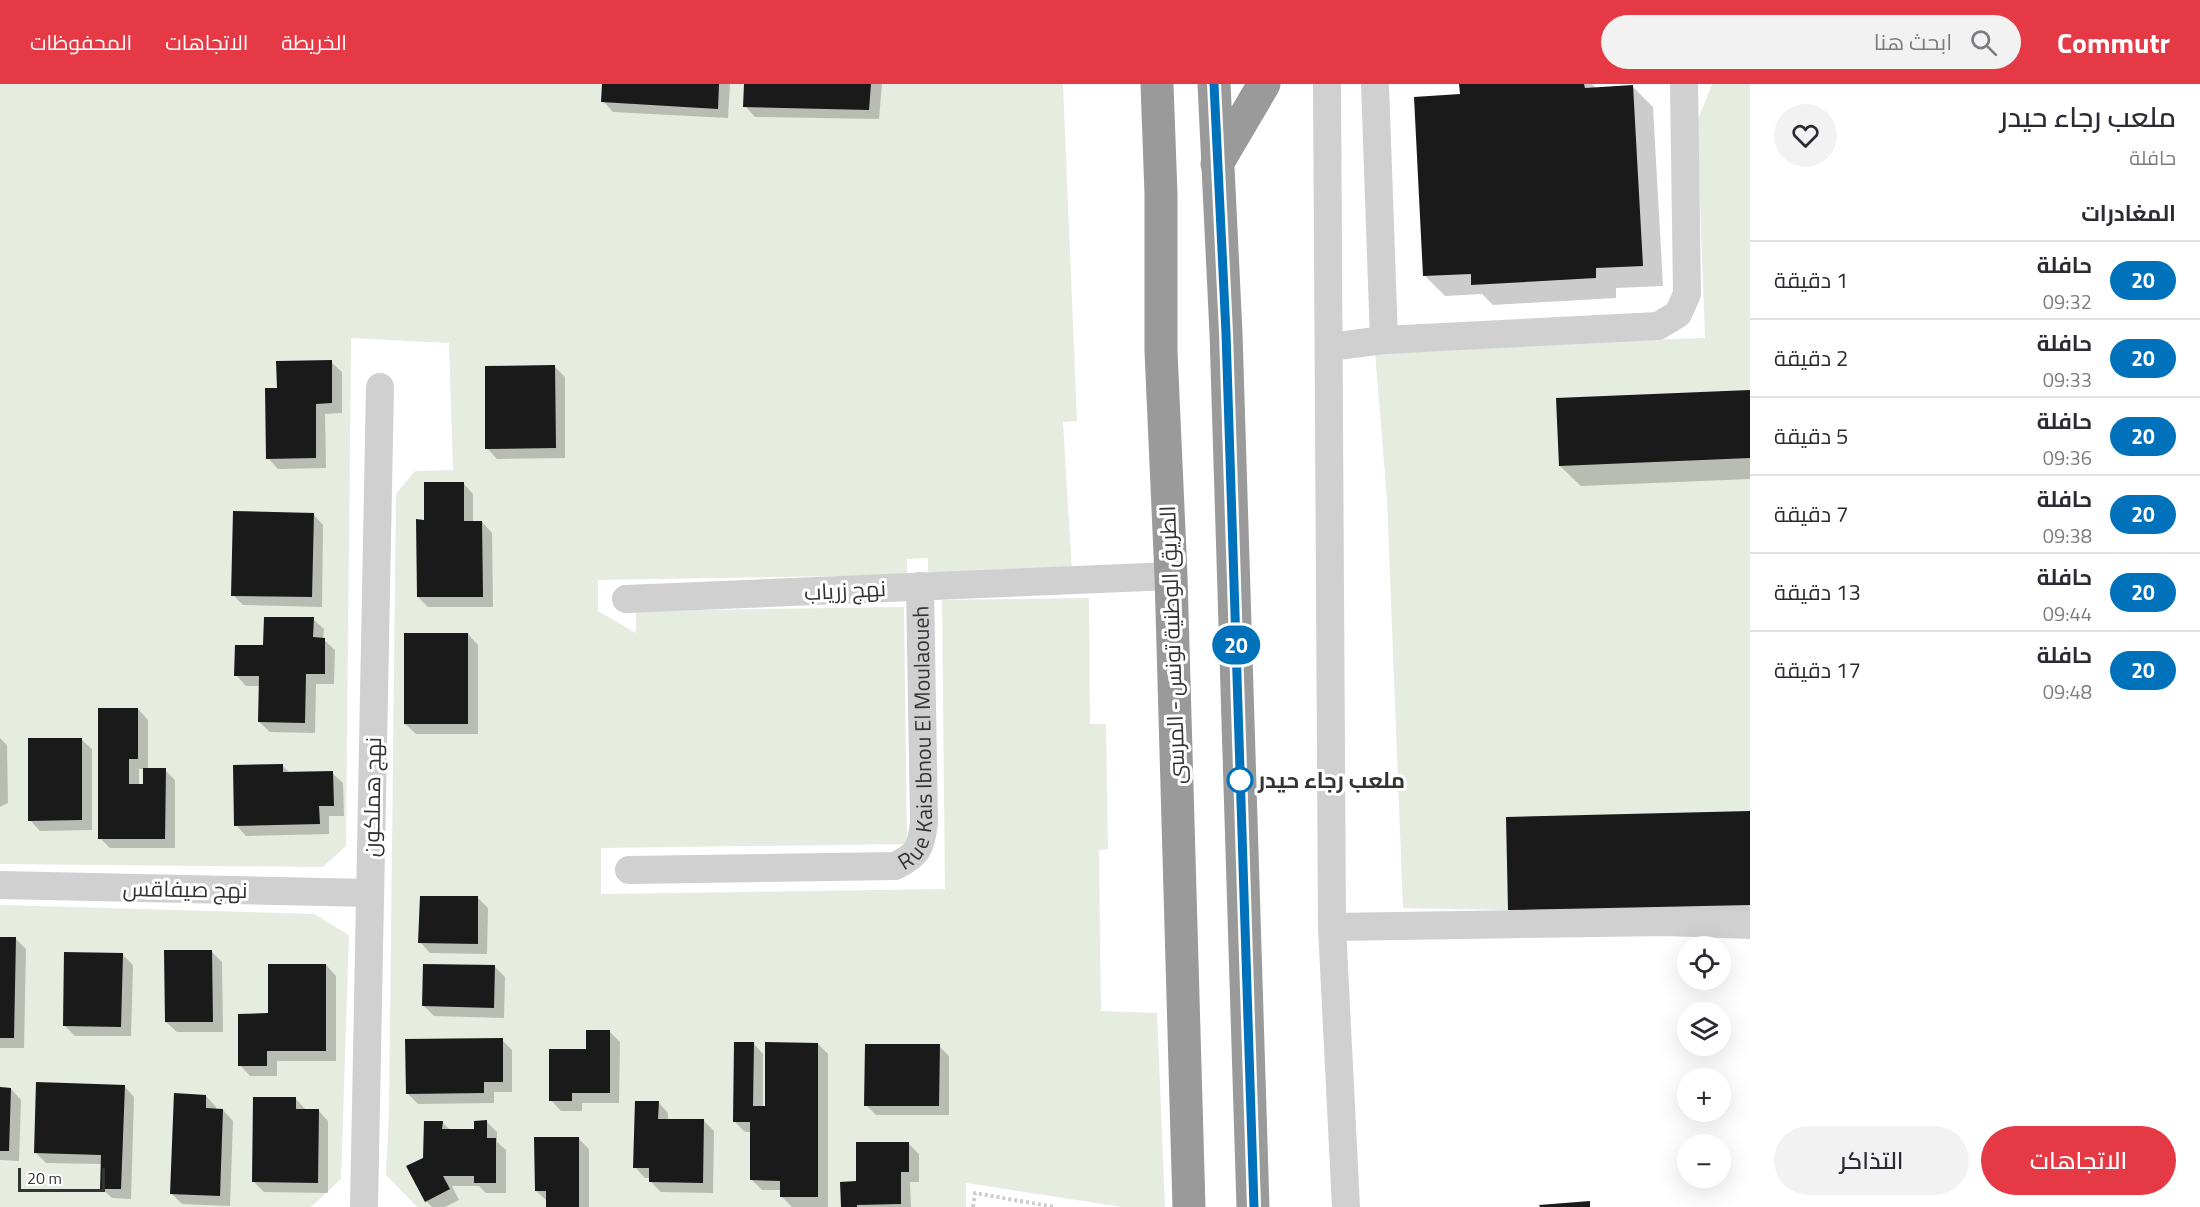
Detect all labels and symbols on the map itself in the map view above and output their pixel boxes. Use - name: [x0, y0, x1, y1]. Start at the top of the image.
- street label: الطريق الوطنية تونس - المرسى: [1150, 505, 1194, 785]
- street label: نهج زرياب: [803, 571, 887, 609]
- street label: Rue Kais Ibnou El Moulaoueh: [891, 605, 941, 878]
- line badge: 20: [1209, 626, 1263, 664]
- street label: نهج هملكون: [354, 737, 390, 857]
- place label: ملعب رجاء حيدر: [1257, 763, 1405, 797]
- marker: ملعب رجاء حيدر: [1227, 767, 1253, 793]
- street label: نهج صيفاقس: [122, 871, 248, 907]
- scale bar: [18, 1165, 105, 1192]

